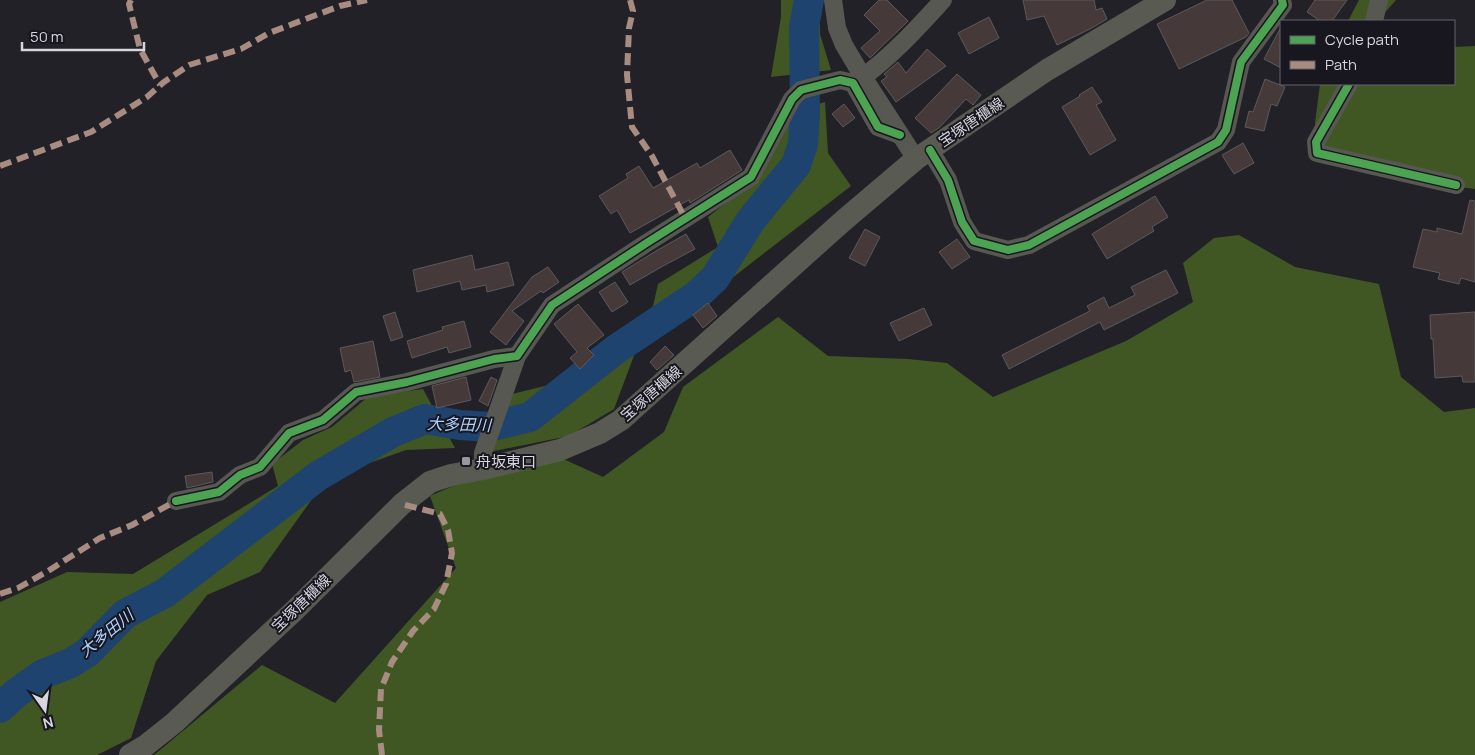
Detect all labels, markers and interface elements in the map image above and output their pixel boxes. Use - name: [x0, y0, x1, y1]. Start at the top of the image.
- scale bar: [22, 20, 145, 52]
- legend: [1280, 20, 1455, 85]
- text: 50 m: [30, 26, 64, 47]
- text: Cycle path: [1325, 29, 1399, 50]
- text: Path: [1325, 54, 1357, 75]
- street label: 宝塚唐櫃線: [934, 92, 1008, 152]
- street label: 宝塚唐櫃線: [616, 360, 686, 426]
- water label: 大多田川: [427, 412, 493, 436]
- place label: 舟坂東口: [476, 451, 536, 472]
- marker: 舟坂東口: [460, 455, 472, 467]
- street label: 宝塚唐櫃線: [267, 569, 335, 637]
- water label: 大多田川: [74, 603, 139, 662]
- north arrow: [20, 685, 70, 735]
- text: N: [41, 713, 55, 734]

